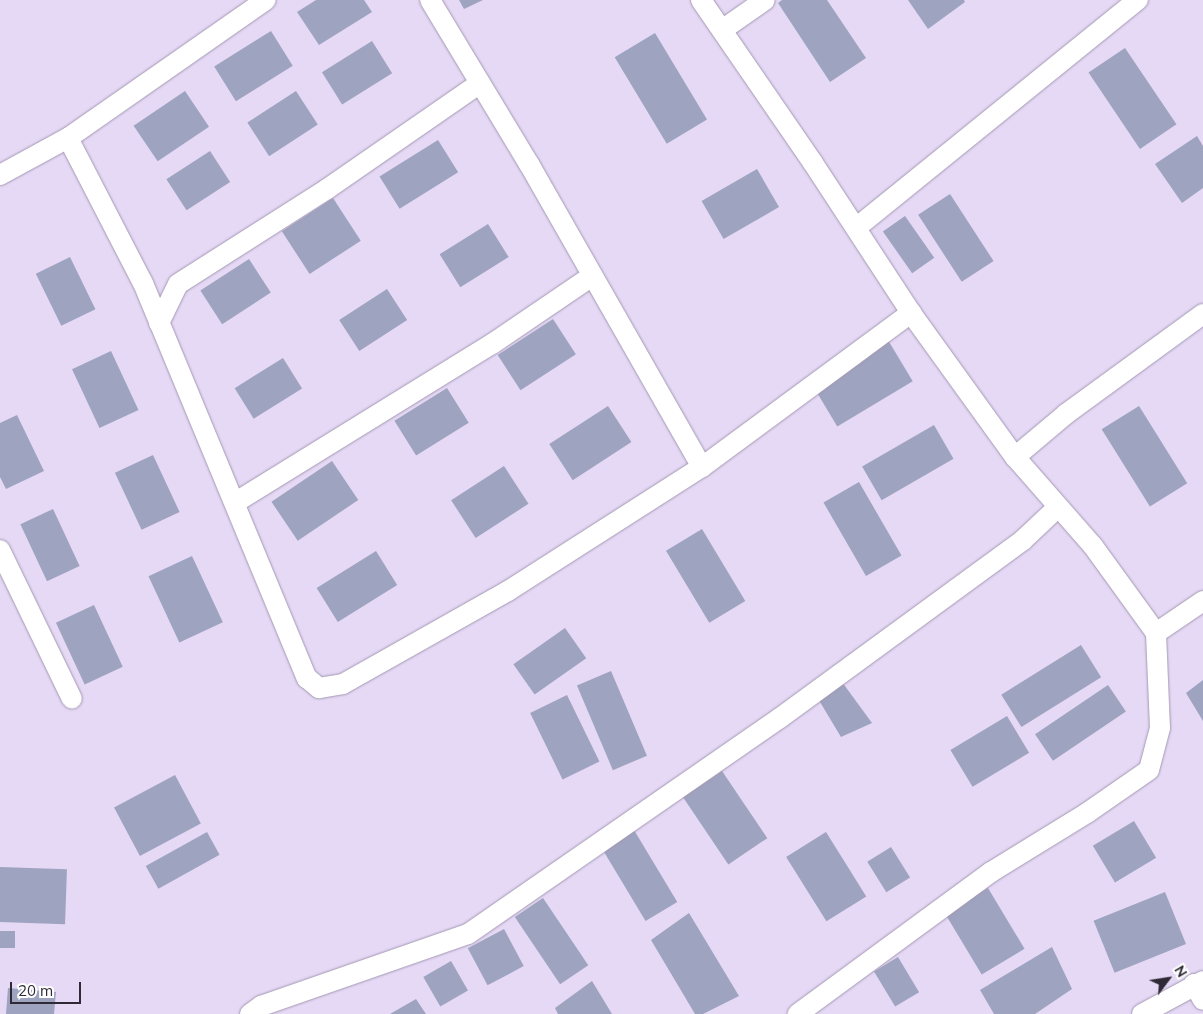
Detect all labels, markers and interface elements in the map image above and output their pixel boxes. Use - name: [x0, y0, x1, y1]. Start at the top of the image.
- north arrow: [1143, 954, 1193, 1004]
- text: N: [1170, 962, 1191, 980]
- scale bar: [12, 972, 84, 1004]
- text: 20 m: [18, 981, 53, 1000]

